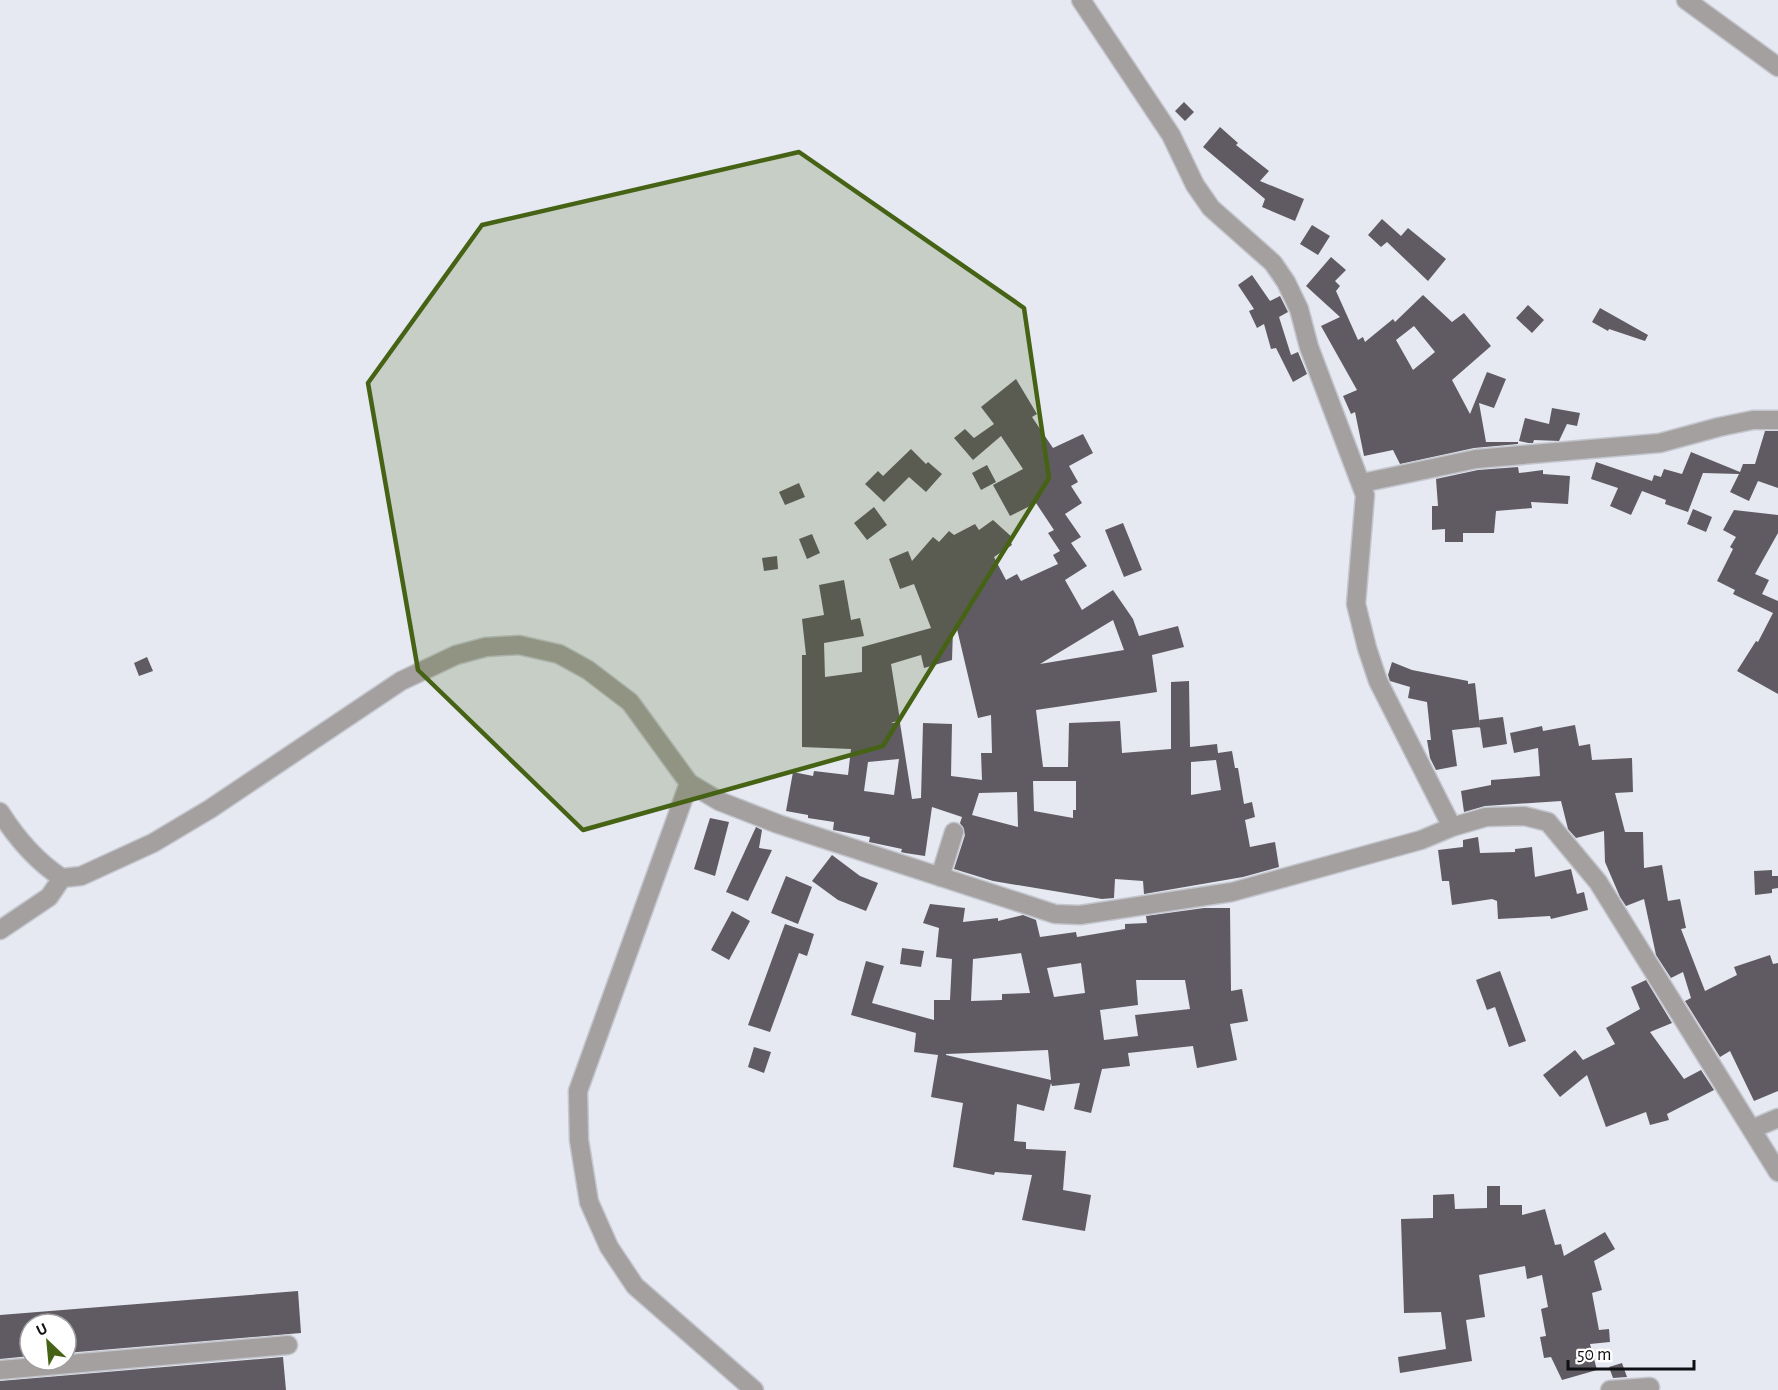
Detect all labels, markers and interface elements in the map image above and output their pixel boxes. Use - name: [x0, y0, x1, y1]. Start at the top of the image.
- north arrow: [18, 1312, 78, 1372]
- text: U: [34, 1320, 50, 1339]
- scale bar: [1568, 1333, 1694, 1371]
- text: 50 m: [1577, 1346, 1611, 1364]

